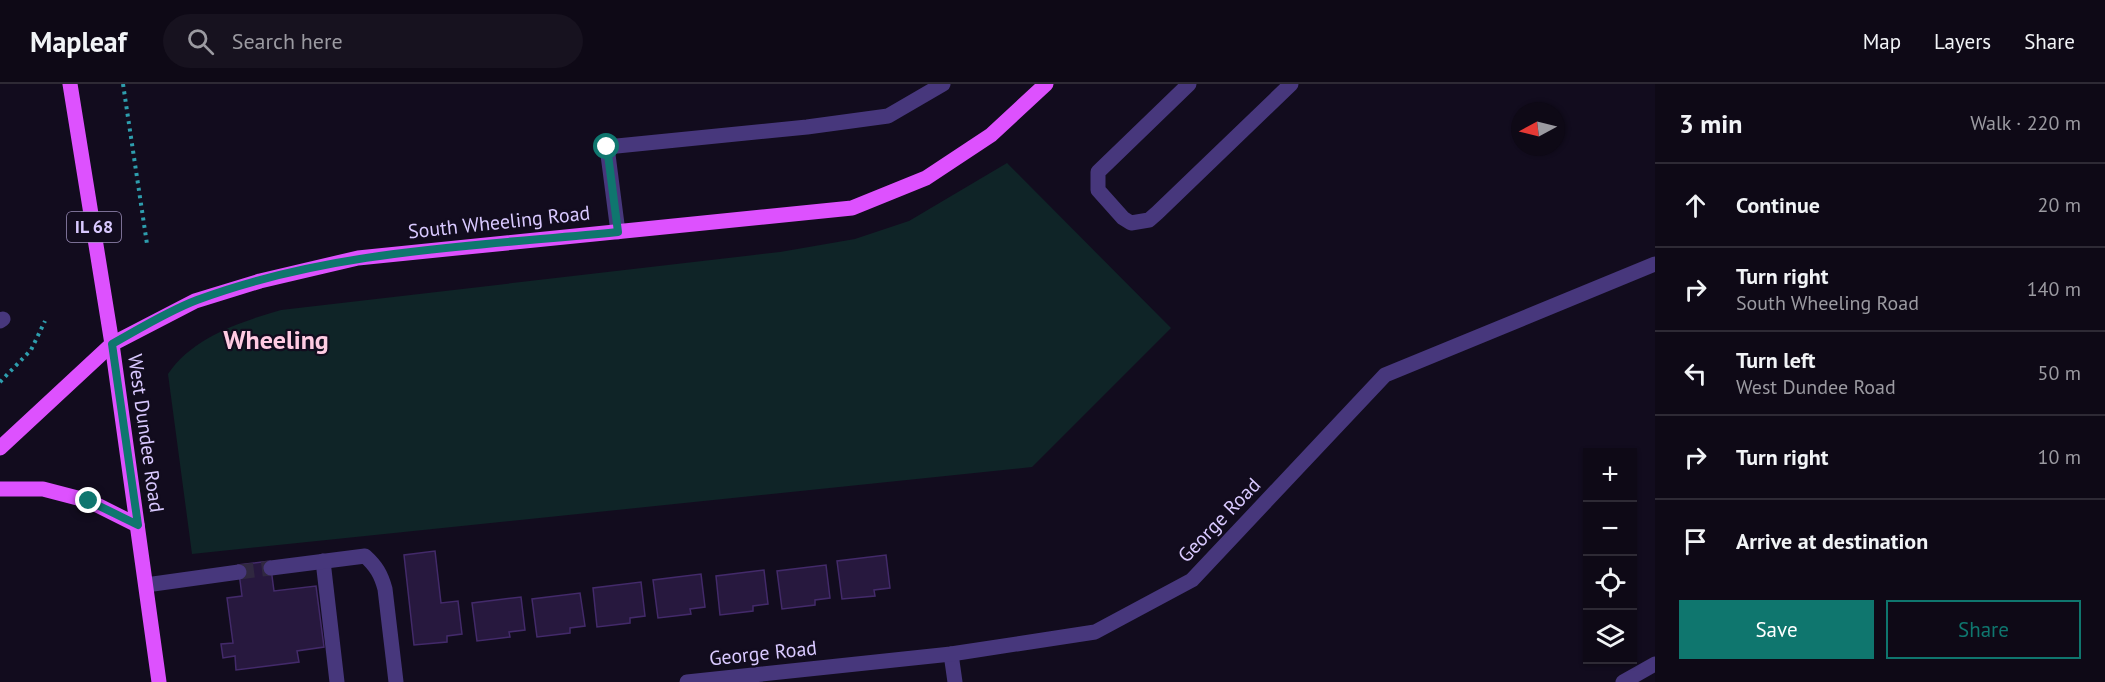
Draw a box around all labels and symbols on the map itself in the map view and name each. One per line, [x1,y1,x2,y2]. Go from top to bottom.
north arrow [1511,102,1565,156]
route start [593,133,619,159]
street label: South Wheeling Road [407,200,591,244]
road number: IL 68 [67,212,121,242]
district label: Wheeling [223,323,329,356]
street label: West Dundee Road [122,352,170,514]
street label: George Road [1172,472,1266,568]
route end [75,487,101,513]
street label: George Road [708,634,818,672]

